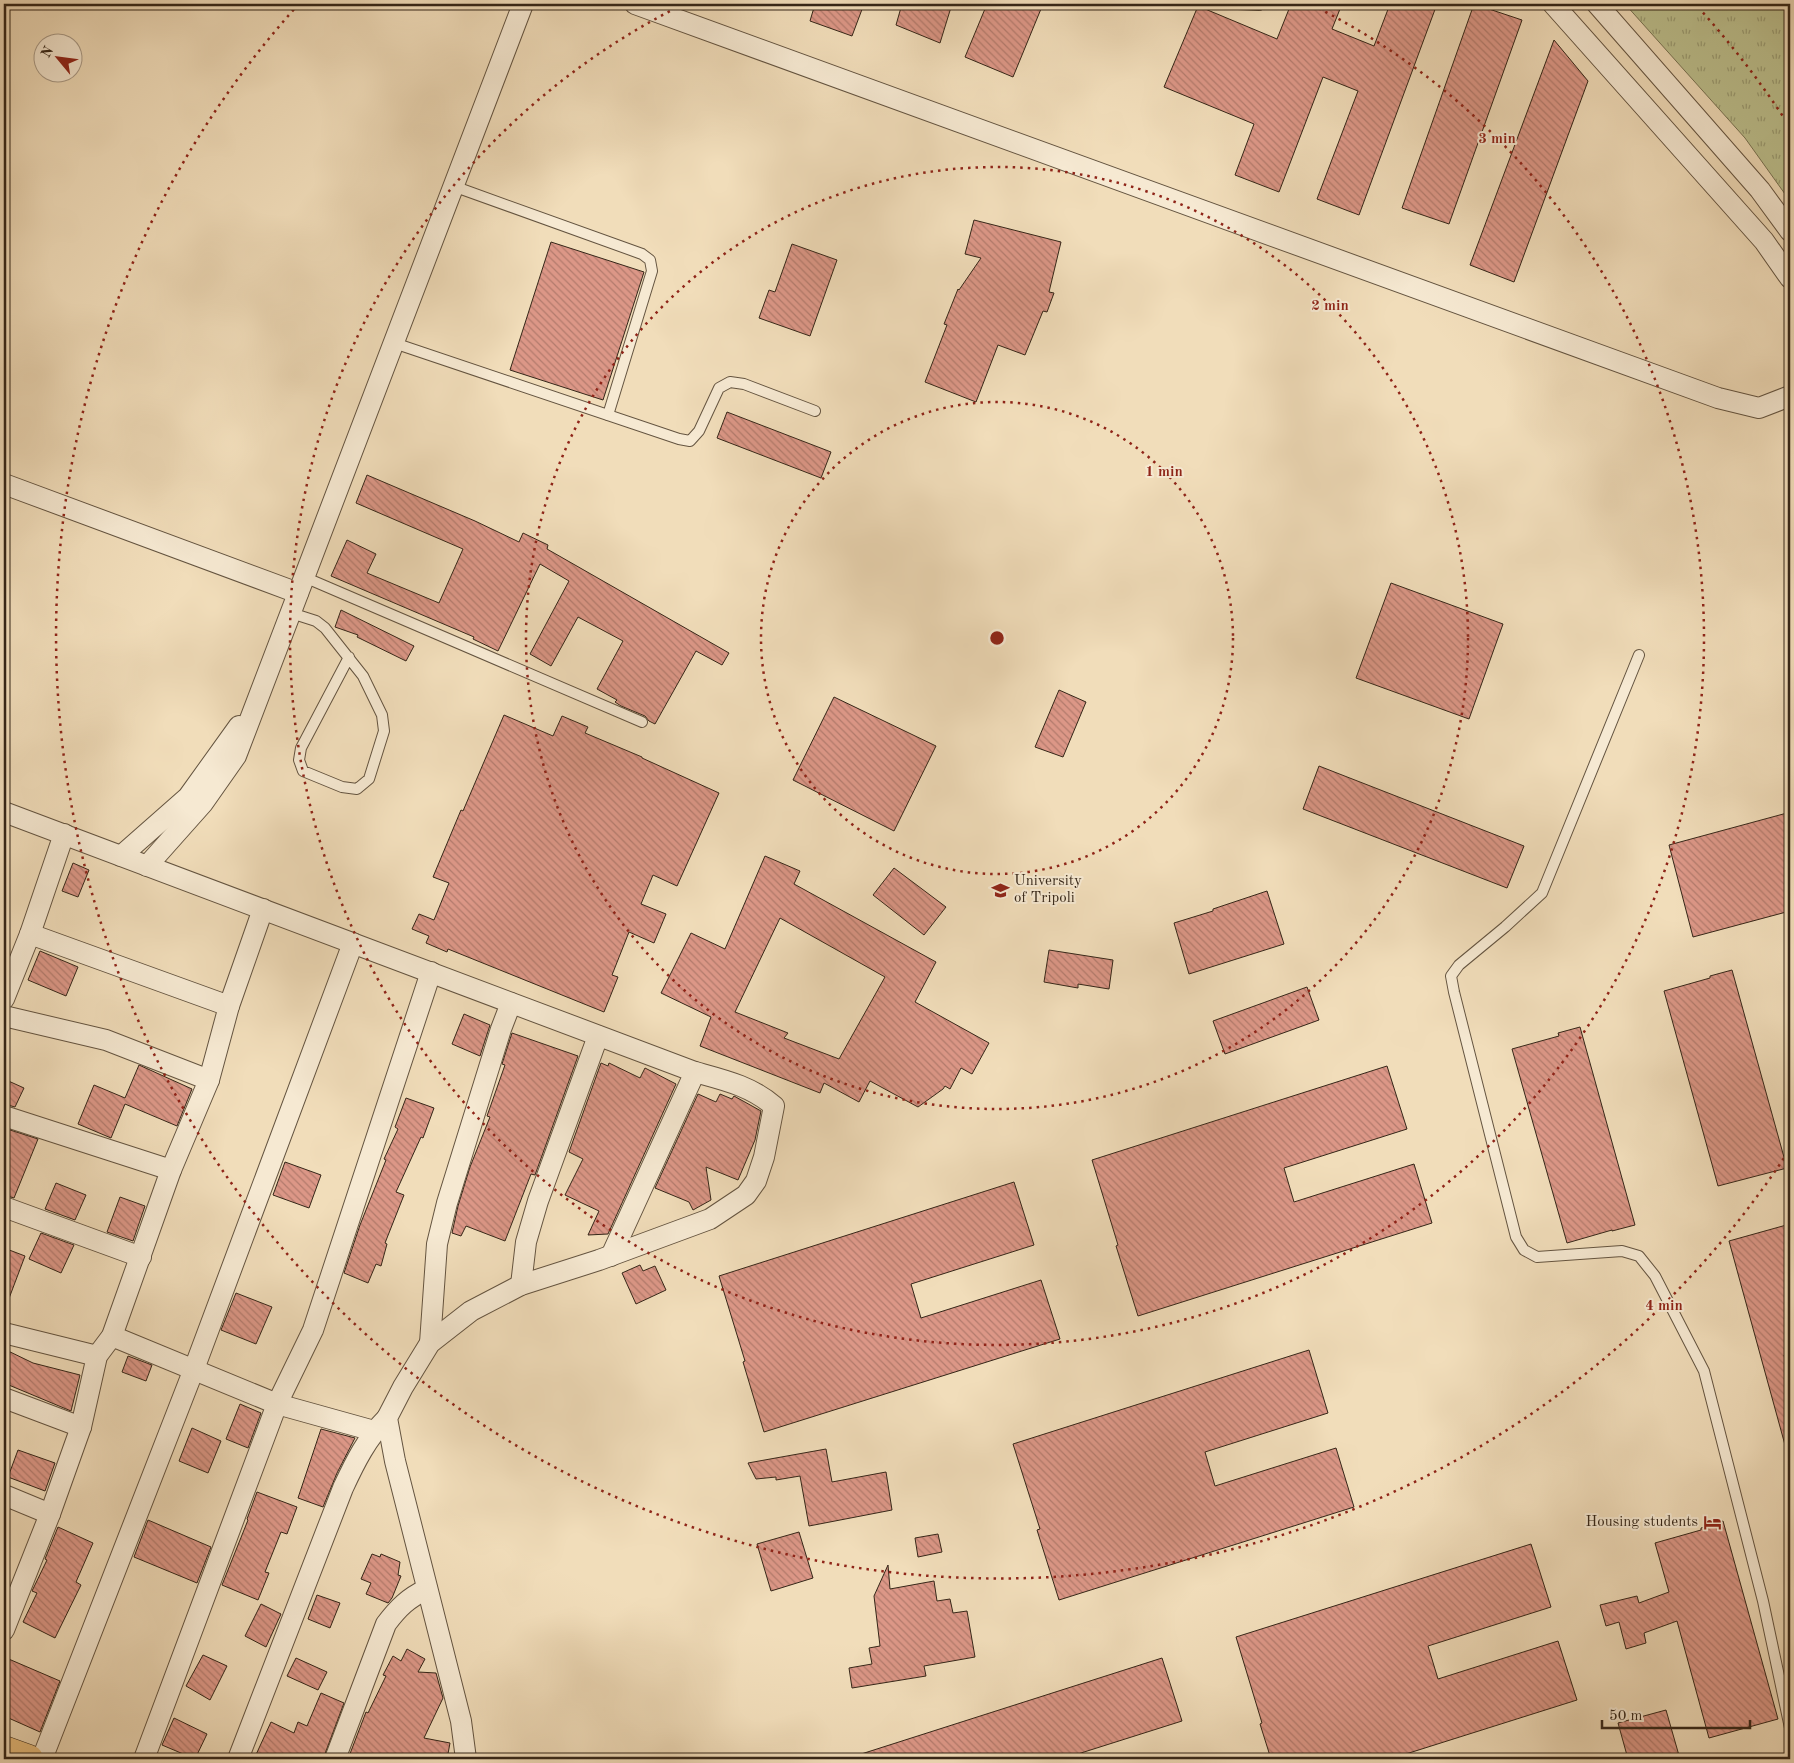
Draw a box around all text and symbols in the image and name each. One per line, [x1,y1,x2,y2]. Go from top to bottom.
north arrow [32,32,82,82]
text: N [39,44,56,60]
text: 3 min [1478,132,1516,147]
text: 2 min [1311,299,1349,314]
text: 1 min [1145,465,1183,480]
centre of rings [988,629,1006,647]
place label: University of Tripoli [1014,874,1082,906]
school or university icon: University of Tripoli [990,880,1010,900]
text: 4 min [1645,1299,1683,1314]
hotel icon: Housing students [1702,1512,1722,1532]
place label: Housing students [1585,1515,1698,1530]
scale bar [1602,1698,1749,1730]
text: 50 m [1609,1709,1643,1724]

